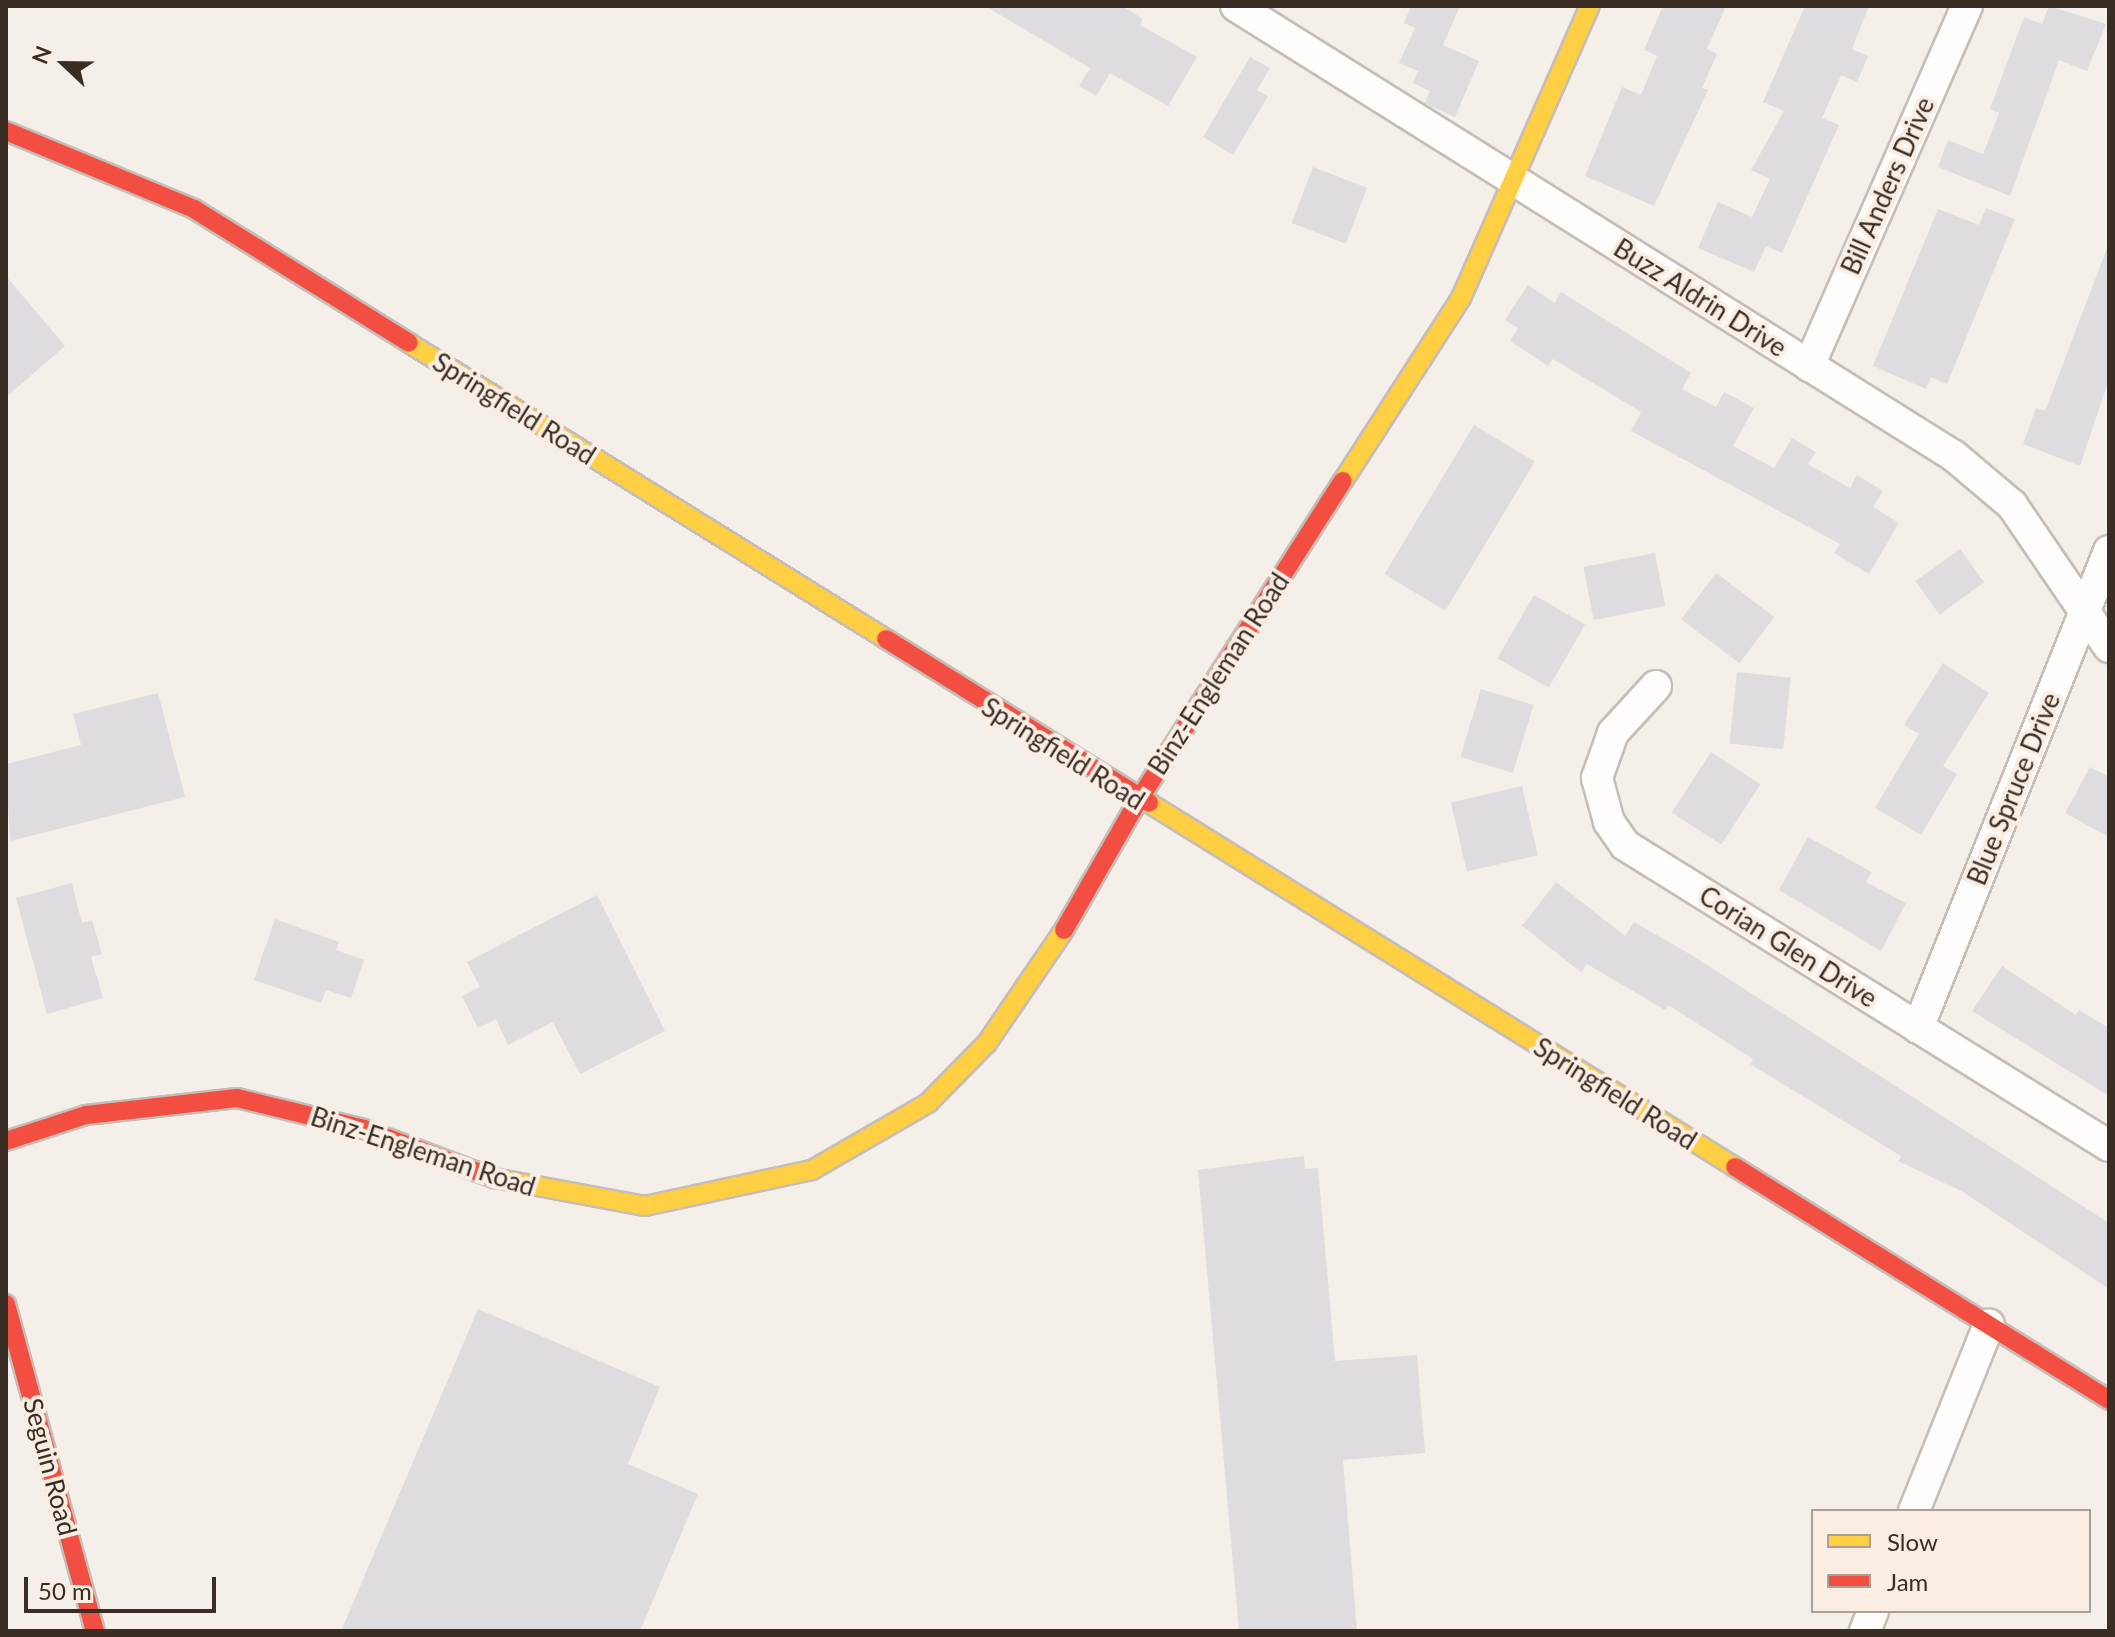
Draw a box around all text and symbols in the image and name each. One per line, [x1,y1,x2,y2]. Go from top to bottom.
north arrow [24,24,104,104]
text: N [26,42,57,68]
street label: Bill Anders Drive [1835,92,1941,280]
street label: Buzz Aldrin Drive [1608,232,1792,364]
street label: Springfield Road [427,347,601,471]
street label: Binz-Engleman Road [1142,567,1296,781]
street label: Blue Spruce Drive [1961,688,2067,890]
street label: Springfield Road [976,692,1150,816]
street label: Corian Glen Drive [1693,880,1883,1014]
street label: Springfield Road [1528,1032,1702,1156]
street label: Binz-Engleman Road [307,1101,539,1203]
street label: Seguin Road [17,1395,83,1539]
legend [1811,1509,2091,1613]
text: Slow [1887,1527,1938,1556]
scale bar [28,1561,220,1611]
text: Jam [1887,1567,1928,1596]
text: 50 m [38,1576,92,1605]

